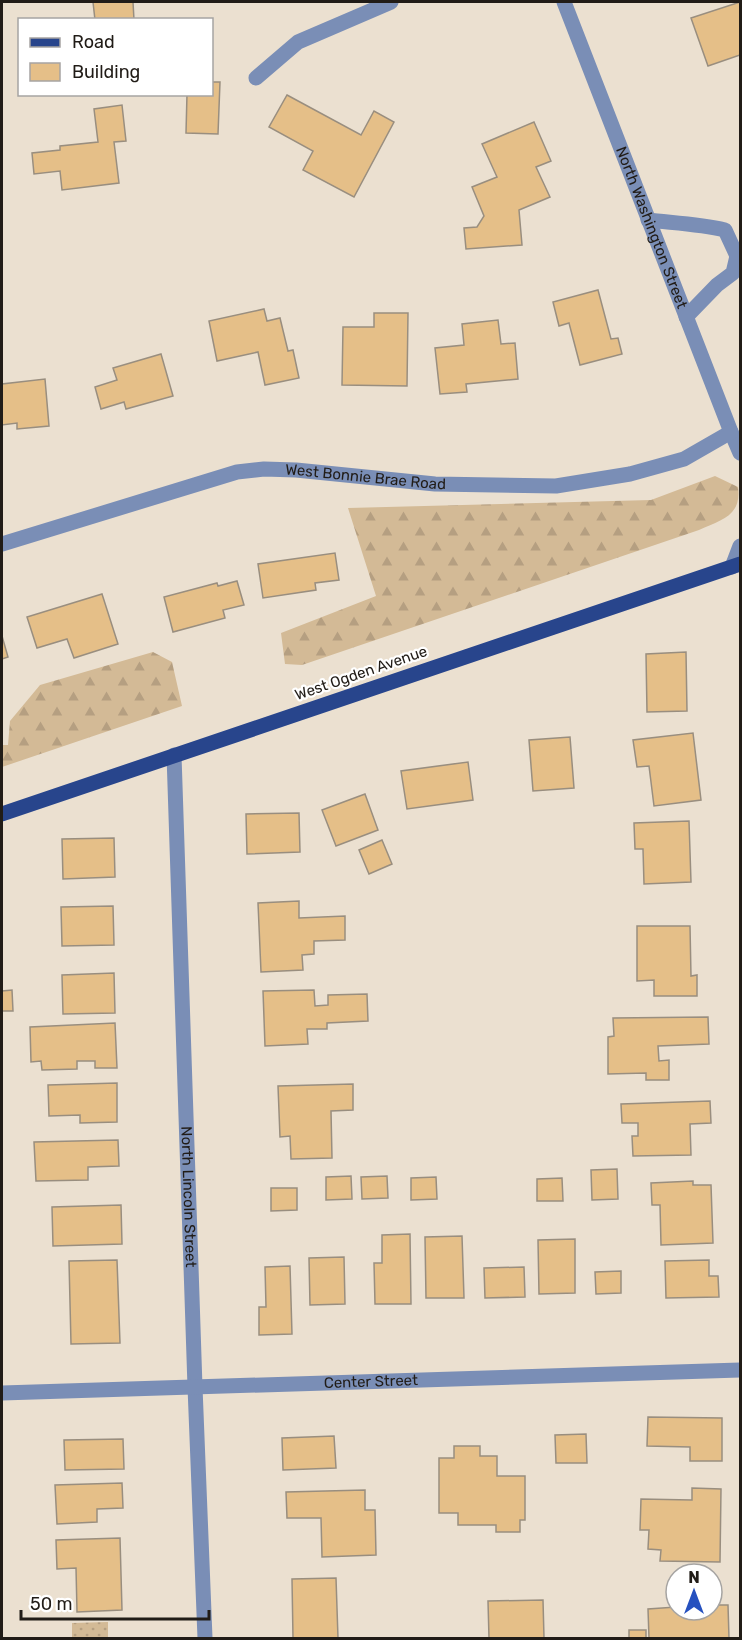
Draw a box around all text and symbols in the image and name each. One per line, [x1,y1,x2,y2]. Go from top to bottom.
legend [18,18,213,96]
text: Road [72,31,115,53]
text: Building [72,61,140,83]
street label: North Washington Street [612,144,691,311]
street label: West Bonnie Brae Road [285,461,446,493]
street label: West Ogden Avenue [293,642,429,704]
street label: North Lincoln Street [177,1126,200,1268]
street label: Center Street [323,1371,418,1392]
north arrow [664,1562,724,1622]
text: N [688,1568,700,1587]
scale bar [21,1583,208,1621]
text: 50 m [30,1593,73,1615]

